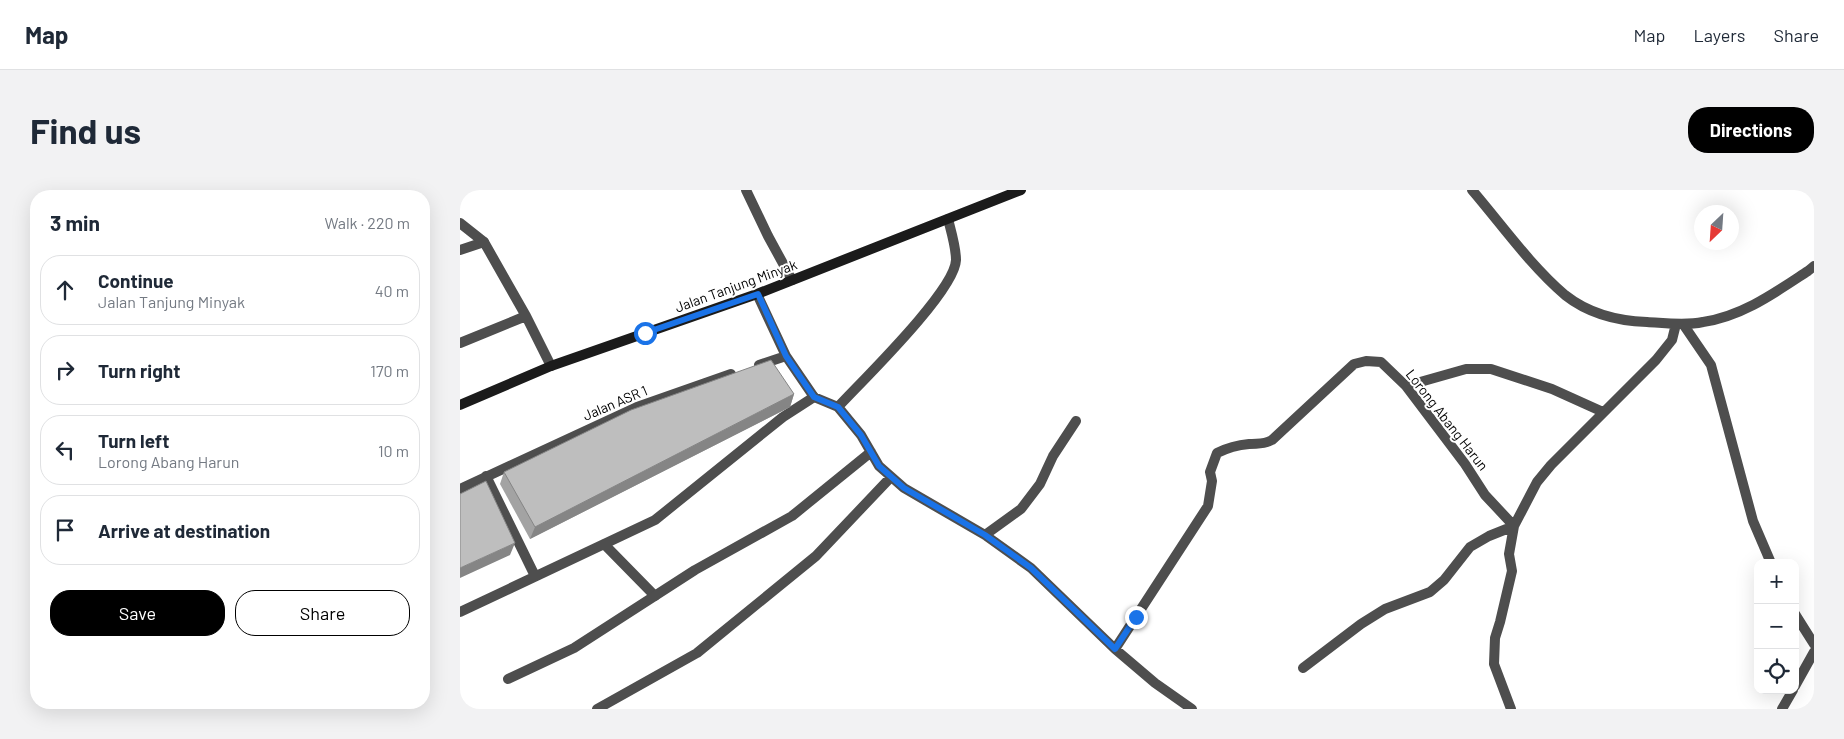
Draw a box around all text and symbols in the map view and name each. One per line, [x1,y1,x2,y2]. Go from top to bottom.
text: Map [25,20,68,49]
text: Map [1633,24,1665,46]
text: Layers [1693,24,1746,46]
text: Share [1774,24,1819,46]
button: Directions [1688,107,1814,153]
text: Find us [30,109,141,151]
north arrow [1694,205,1739,250]
text: 3 min [50,210,100,235]
text: Walk · 220 m [324,213,410,232]
street label: Jalan Tanjung Minyak [672,256,799,316]
text: Continue [98,269,174,292]
icon: ahead [51,276,79,304]
text: 40 m [375,281,409,300]
text: Jalan Tanjung Minyak [98,292,245,311]
route start [634,322,657,345]
icon: right [51,356,79,384]
text: Turn right [98,359,180,382]
text: 170 m [370,361,409,380]
street label: Lorong Abang Harun [1403,366,1492,474]
street label: Jalan ASR 1 [580,381,650,424]
text: Turn left [98,429,169,452]
icon: left [51,436,79,464]
text: 10 m [378,441,409,460]
text: Lorong Abang Harun [98,452,239,471]
icon: arrive [51,516,79,544]
text: Arrive at destination [98,519,270,542]
map controls [1754,559,1799,694]
button: + [1754,559,1799,604]
button: Save [50,590,225,636]
button: Share [235,590,410,636]
button: − [1754,604,1799,649]
route end [1125,606,1148,629]
button: locate [1754,649,1799,694]

